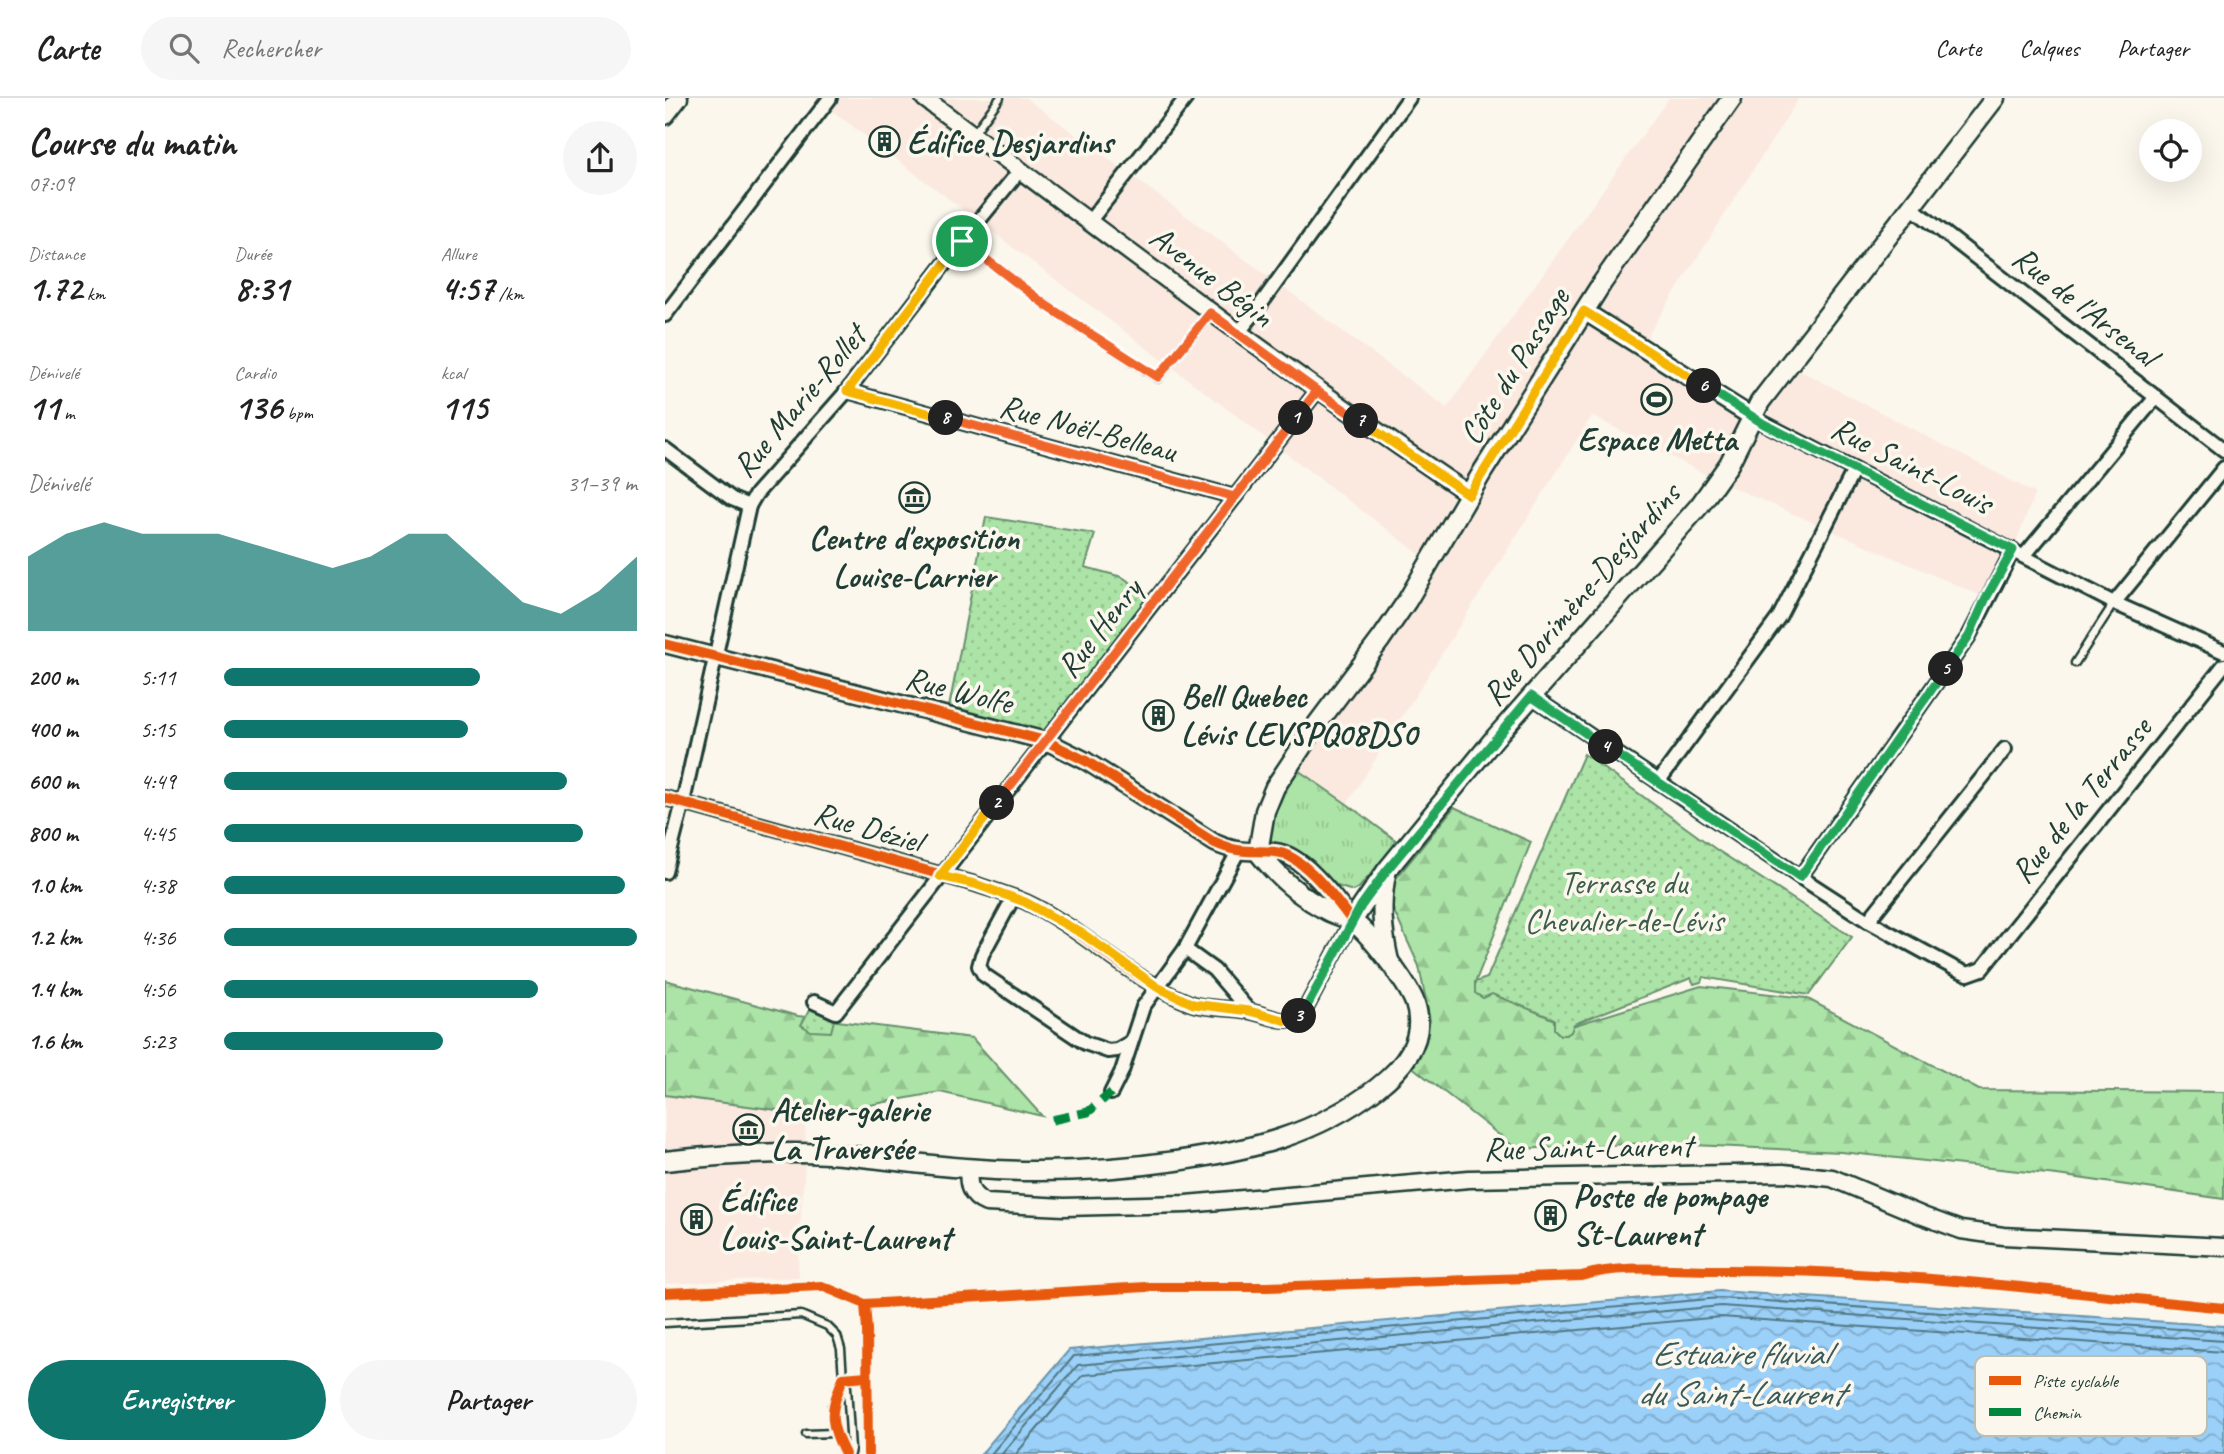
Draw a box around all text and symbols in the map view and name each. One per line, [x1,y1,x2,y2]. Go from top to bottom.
search box [141,17,631,80]
text: Carte [35,27,99,69]
icon: search [165,29,203,67]
text: Rechercher [221,32,321,65]
text: Carte [1935,33,1981,63]
text: Calques [2019,33,2079,63]
text: Partager [2117,33,2189,63]
text: Course du matin [28,119,236,166]
map controls [2139,119,2202,182]
button: locate [2139,119,2202,182]
button: share [563,121,637,195]
place label: Édifice Desjardins [907,121,1116,163]
building icon: Édifice Desjardins [867,125,901,159]
text: 07:09 [28,169,74,198]
pin [932,211,992,271]
street label: Avenue Bégin [1142,216,1283,336]
icon: arrive [943,222,981,260]
street label: Rue de l'Arsenal [2004,236,2170,379]
text: Distance [28,242,85,266]
text: Durée [234,242,272,266]
text: Allure [441,242,477,266]
text: 1.72 [28,266,82,311]
text: 8:31 [234,266,289,311]
text: 4:57 [441,266,494,311]
street label: Côte du Passage [1449,278,1580,452]
text: km [82,282,105,306]
text: /km [494,282,524,306]
street label: Rue Marie-Rollet [723,313,878,486]
text: Dénivelé [28,361,79,385]
text: Cardio [234,361,276,385]
text: kcal [441,361,466,385]
pin: 6 [1686,368,1721,404]
text: 6 [1699,373,1708,397]
sports icon: Espace Metta [1640,382,1674,416]
street label: Rue Noël-Belleau [995,384,1183,472]
text: 11 [28,385,60,430]
text: 136 [234,385,282,430]
text: 115 [441,385,487,430]
pin: 8 [929,400,963,436]
pin: 1 [1279,400,1313,436]
text: m [60,401,75,425]
text: bpm [282,401,313,425]
pin: 7 [1343,404,1379,438]
text: 8 [941,405,950,429]
text: 1 [1291,405,1300,429]
street label: Rue Saint-Louis [1824,407,2002,525]
text: 7 [1356,408,1365,432]
place label: Espace Metta [1577,418,1739,460]
text: Dénivelé [28,469,90,498]
text: 31–39 m [567,469,637,498]
street label: Rue Dorimène-Desjardins [1473,472,1691,714]
museum icon: Centre d'exposition Louise-Carrier [897,481,931,515]
place label: Centre d'exposition Louise-Carrier [809,517,1020,597]
street label: Rue Henry [1047,568,1153,686]
pin: 5 [1929,652,1963,686]
street label: Rue Wolfe [901,656,1019,724]
text: 5 [1941,656,1950,680]
text: 200 m [28,663,78,692]
text: 5:11 [140,663,176,692]
place label: Bell Quebec Lévis LEVSPQ08DS0 [1181,675,1420,755]
building icon: Bell Quebec Lévis LEVSPQ08DS0 [1141,698,1175,732]
street label: Rue de la Terrasse [2001,707,2162,892]
text: 400 m [28,715,78,744]
text: 5:15 [140,715,176,744]
pin: 4 [1588,730,1623,764]
text: 4 [1601,734,1610,758]
text: 600 m [28,767,78,796]
text: 4:49 [140,767,176,796]
pin: 2 [979,786,1015,820]
text: 2 [992,790,1001,814]
street label: Rue Déziel [809,792,932,864]
text: 800 m [28,819,78,848]
text: 4:45 [140,819,176,848]
park label: Terrasse du Chevalier-de-Lévis [1525,862,1726,942]
text: 1.0 km [28,871,82,900]
text: 4:38 [140,871,176,900]
text: 1.2 km [28,923,82,952]
text: 4:36 [140,923,176,952]
text: 1.4 km [28,975,82,1004]
text: 4:56 [140,975,176,1004]
pin: 3 [1281,998,1317,1034]
text: 3 [1294,1003,1303,1027]
text: 1.6 km [28,1027,82,1056]
text: 5:23 [140,1027,176,1056]
place label: Atelier-galerie La Traversée [771,1089,932,1169]
museum icon: Atelier-galerie La Traversée [731,1112,765,1146]
street label: Rue Saint-Laurent [1483,1124,1697,1170]
place label: Poste de pompage St-Laurent [1573,1175,1770,1255]
place label: Édifice Louis-Saint-Laurent [720,1179,956,1259]
building icon: Poste de pompage St-Laurent [1533,1198,1567,1232]
building icon: Édifice Louis-Saint-Laurent [680,1202,714,1236]
water label: Estuaire fluvial du Saint-Laurent [1637,1331,1851,1416]
legend [1975,1356,2207,1436]
button: Enregistrer [28,1360,326,1440]
button: Partager [340,1360,637,1440]
text: Piste cyclable [2033,1369,2120,1393]
text: Chemin [2033,1401,2082,1425]

